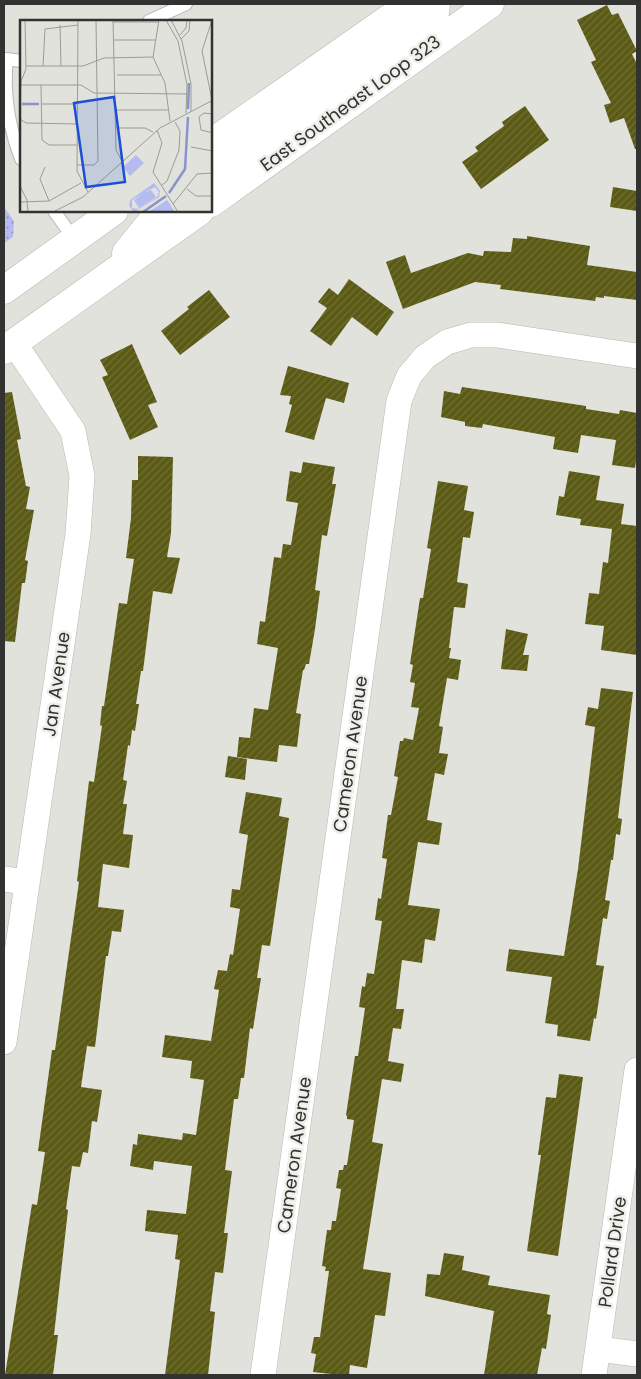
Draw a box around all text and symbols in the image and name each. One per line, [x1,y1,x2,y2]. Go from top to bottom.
inset map [20,20,212,212]
street label: East Southeast Loop 323 [255,29,445,177]
street label: Jan Avenue [36,630,76,738]
street label: Cameron Avenue [327,674,373,834]
street label: Cameron Avenue [271,1075,317,1235]
street label: Pollard Drive [592,1195,632,1309]

